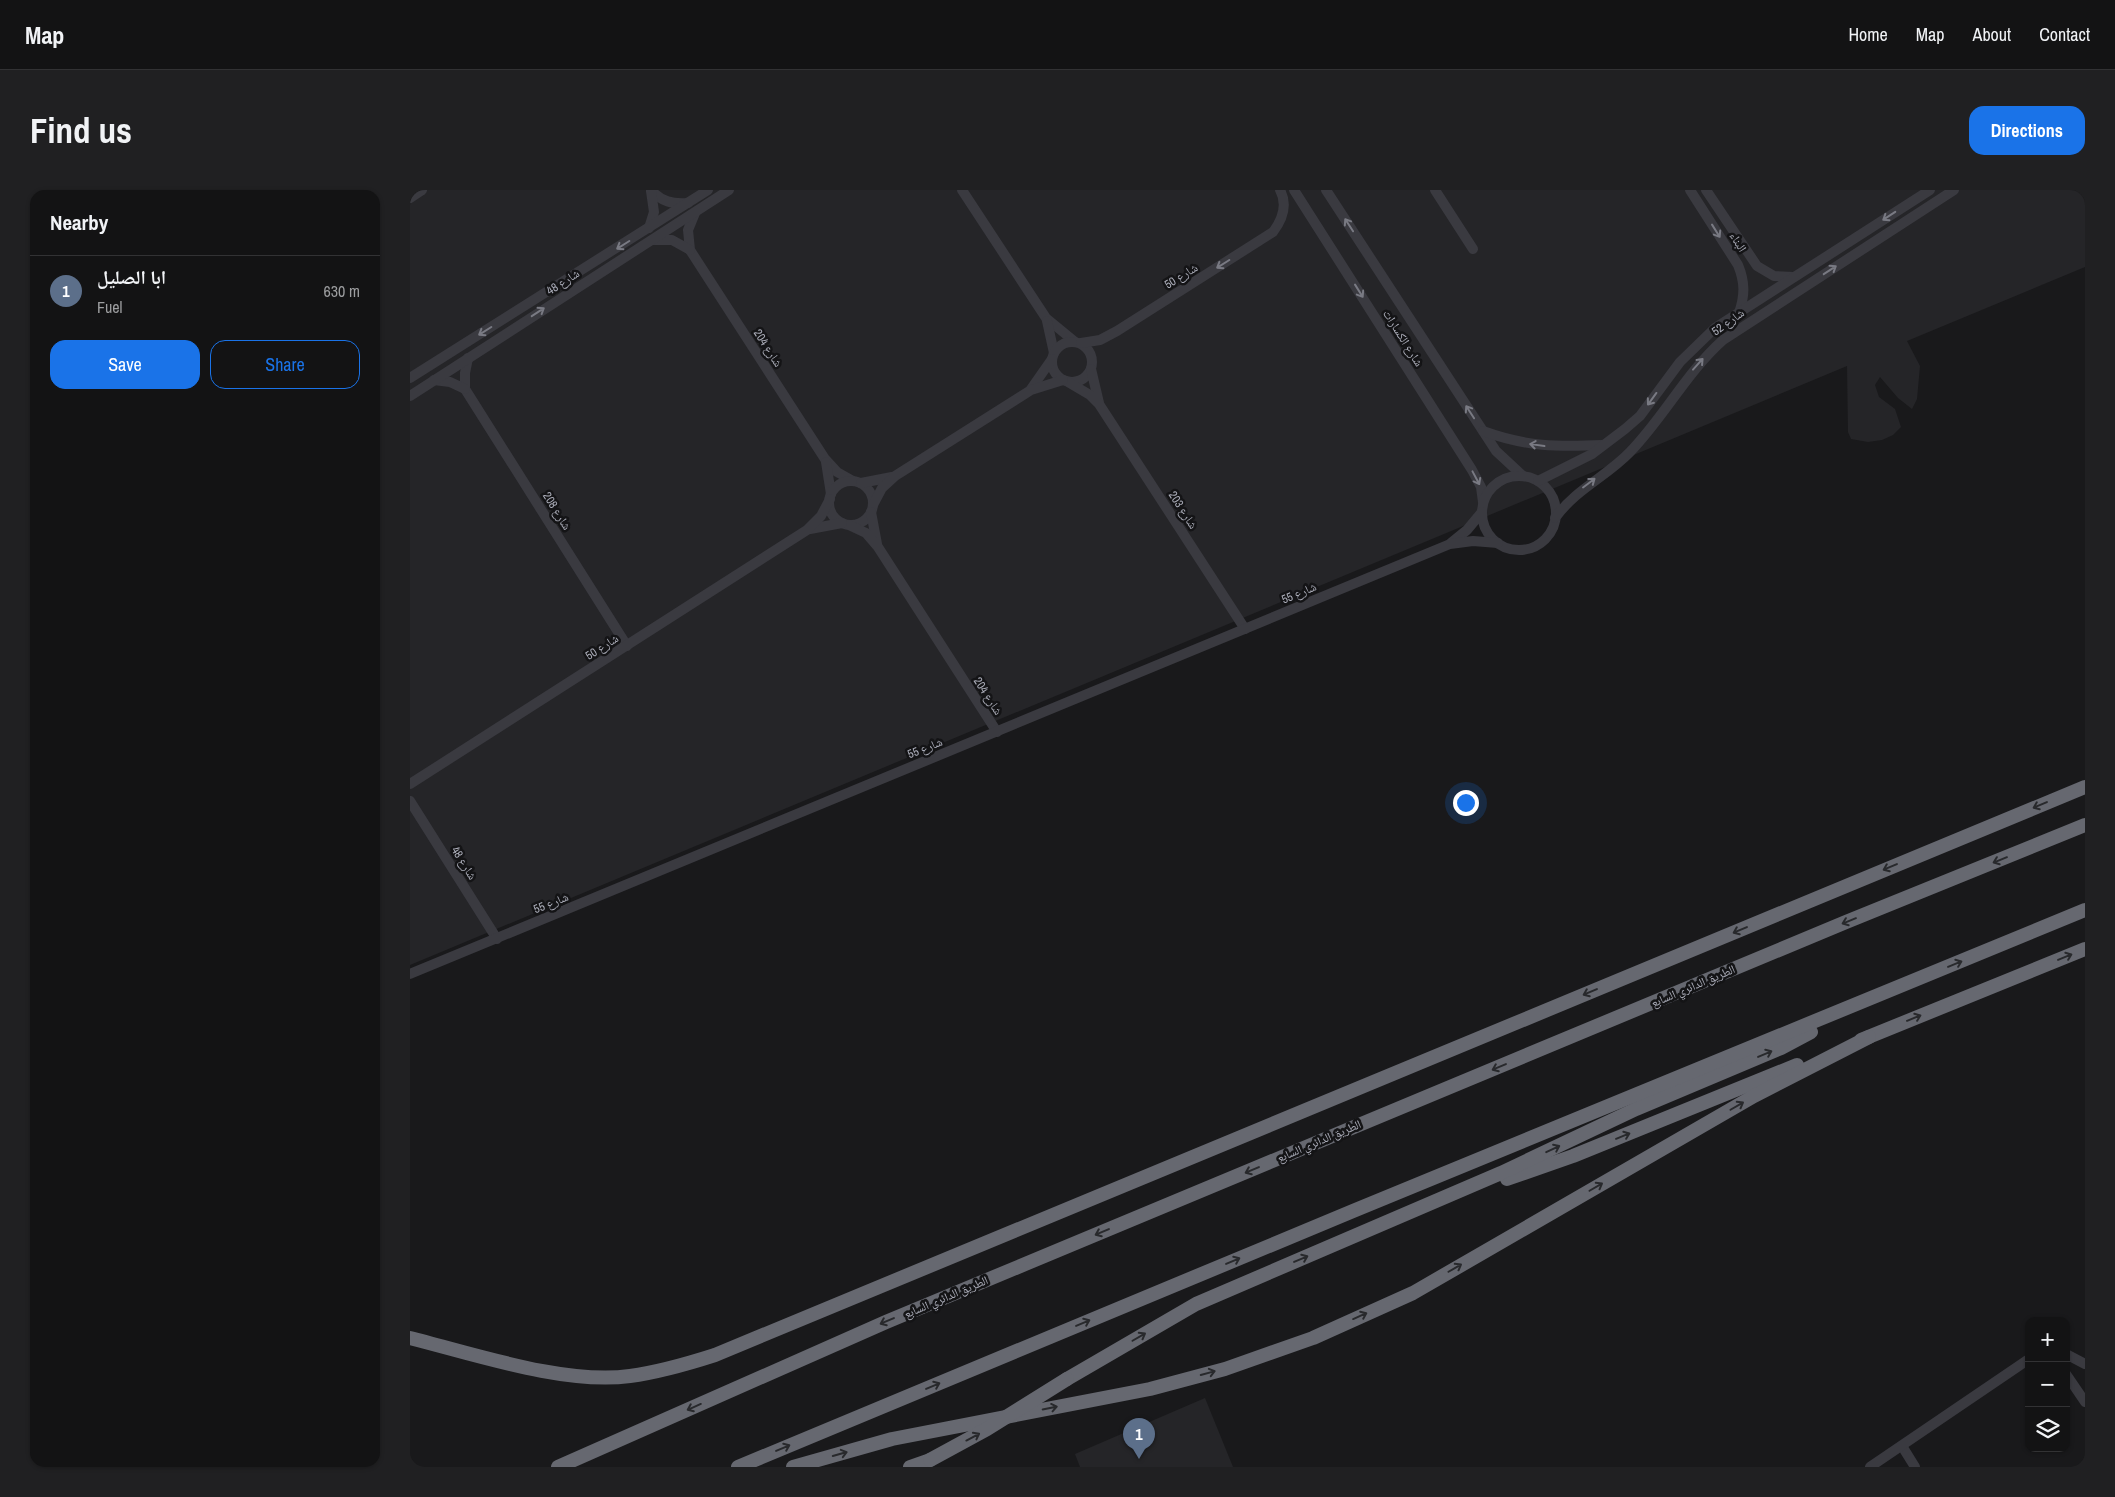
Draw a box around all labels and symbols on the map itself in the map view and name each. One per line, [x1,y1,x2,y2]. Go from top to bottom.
one-way arrow [1883,212,1897,222]
one-way arrow [1344,219,1354,233]
one-way arrow [1711,224,1721,238]
street label: البناء [1726,229,1750,255]
one-way arrow [616,240,630,250]
street label: شارع 50 [1161,259,1201,292]
one-way arrow [1217,260,1231,270]
street label: شارع 48 [543,265,583,299]
one-way arrow [1822,265,1836,275]
one-way arrow [1353,284,1364,298]
street label: شارع 52 [1709,305,1748,339]
one-way arrow [531,307,545,317]
street label: شارع الكسارات [1379,307,1427,370]
one-way arrow [479,326,493,336]
street label: شارع 204 [750,326,786,370]
one-way arrow [1692,358,1704,371]
one-way arrow [1646,392,1657,405]
one-way arrow [1465,405,1475,419]
one-way arrow [1529,440,1545,450]
one-way arrow [1472,470,1481,485]
one-way arrow [1582,478,1596,488]
street label: شارع 203 [1165,488,1201,532]
street label: شارع 208 [539,489,575,533]
street label: شارع 55 [1279,578,1319,607]
street label: شارع 50 [582,630,622,664]
street label: شارع 204 [970,674,1006,718]
street label: شارع 55 [905,734,945,762]
your location [1453,790,1479,816]
one-way arrow [2033,801,2048,811]
street label: شارع 48 [448,843,481,883]
one-way arrow [1993,855,2008,865]
one-way arrow [1883,863,1898,873]
street label: شارع 55 [531,889,571,917]
one-way arrow [1842,917,1857,926]
one-way arrow [1733,925,1748,935]
one-way arrow [2057,952,2072,962]
one-way arrow [1947,959,1962,968]
street label: الطريق الدائري السابع [1648,961,1738,1013]
one-way arrow [1583,988,1598,997]
one-way arrow [1907,1013,1922,1022]
one-way arrow [1757,1049,1772,1059]
one-way arrow [1492,1062,1507,1072]
one-way arrow [1729,1101,1744,1111]
street label: الطريق الدائري السابع [1274,1116,1364,1168]
one-way arrow [1615,1131,1630,1140]
one-way arrow [1545,1144,1560,1154]
one-way arrow [1245,1165,1260,1175]
one-way arrow [1588,1182,1603,1192]
one-way arrow [1095,1228,1110,1237]
one-way arrow [1293,1254,1308,1264]
one-way arrow [1225,1255,1240,1265]
one-way arrow [1448,1263,1462,1273]
street label: الطريق الدائري السابع [901,1272,991,1324]
one-way arrow [1352,1311,1367,1321]
one-way arrow [880,1317,895,1327]
one-way arrow [1075,1318,1090,1328]
one-way arrow [1132,1331,1146,1341]
one-way arrow [1200,1368,1216,1377]
one-way arrow [925,1380,940,1390]
one-way arrow [687,1402,702,1412]
one-way arrow [1041,1403,1057,1413]
pin: 1 [1123,1418,1155,1459]
one-way arrow [965,1432,980,1441]
one-way arrow [775,1443,790,1453]
one-way arrow [831,1448,847,1458]

